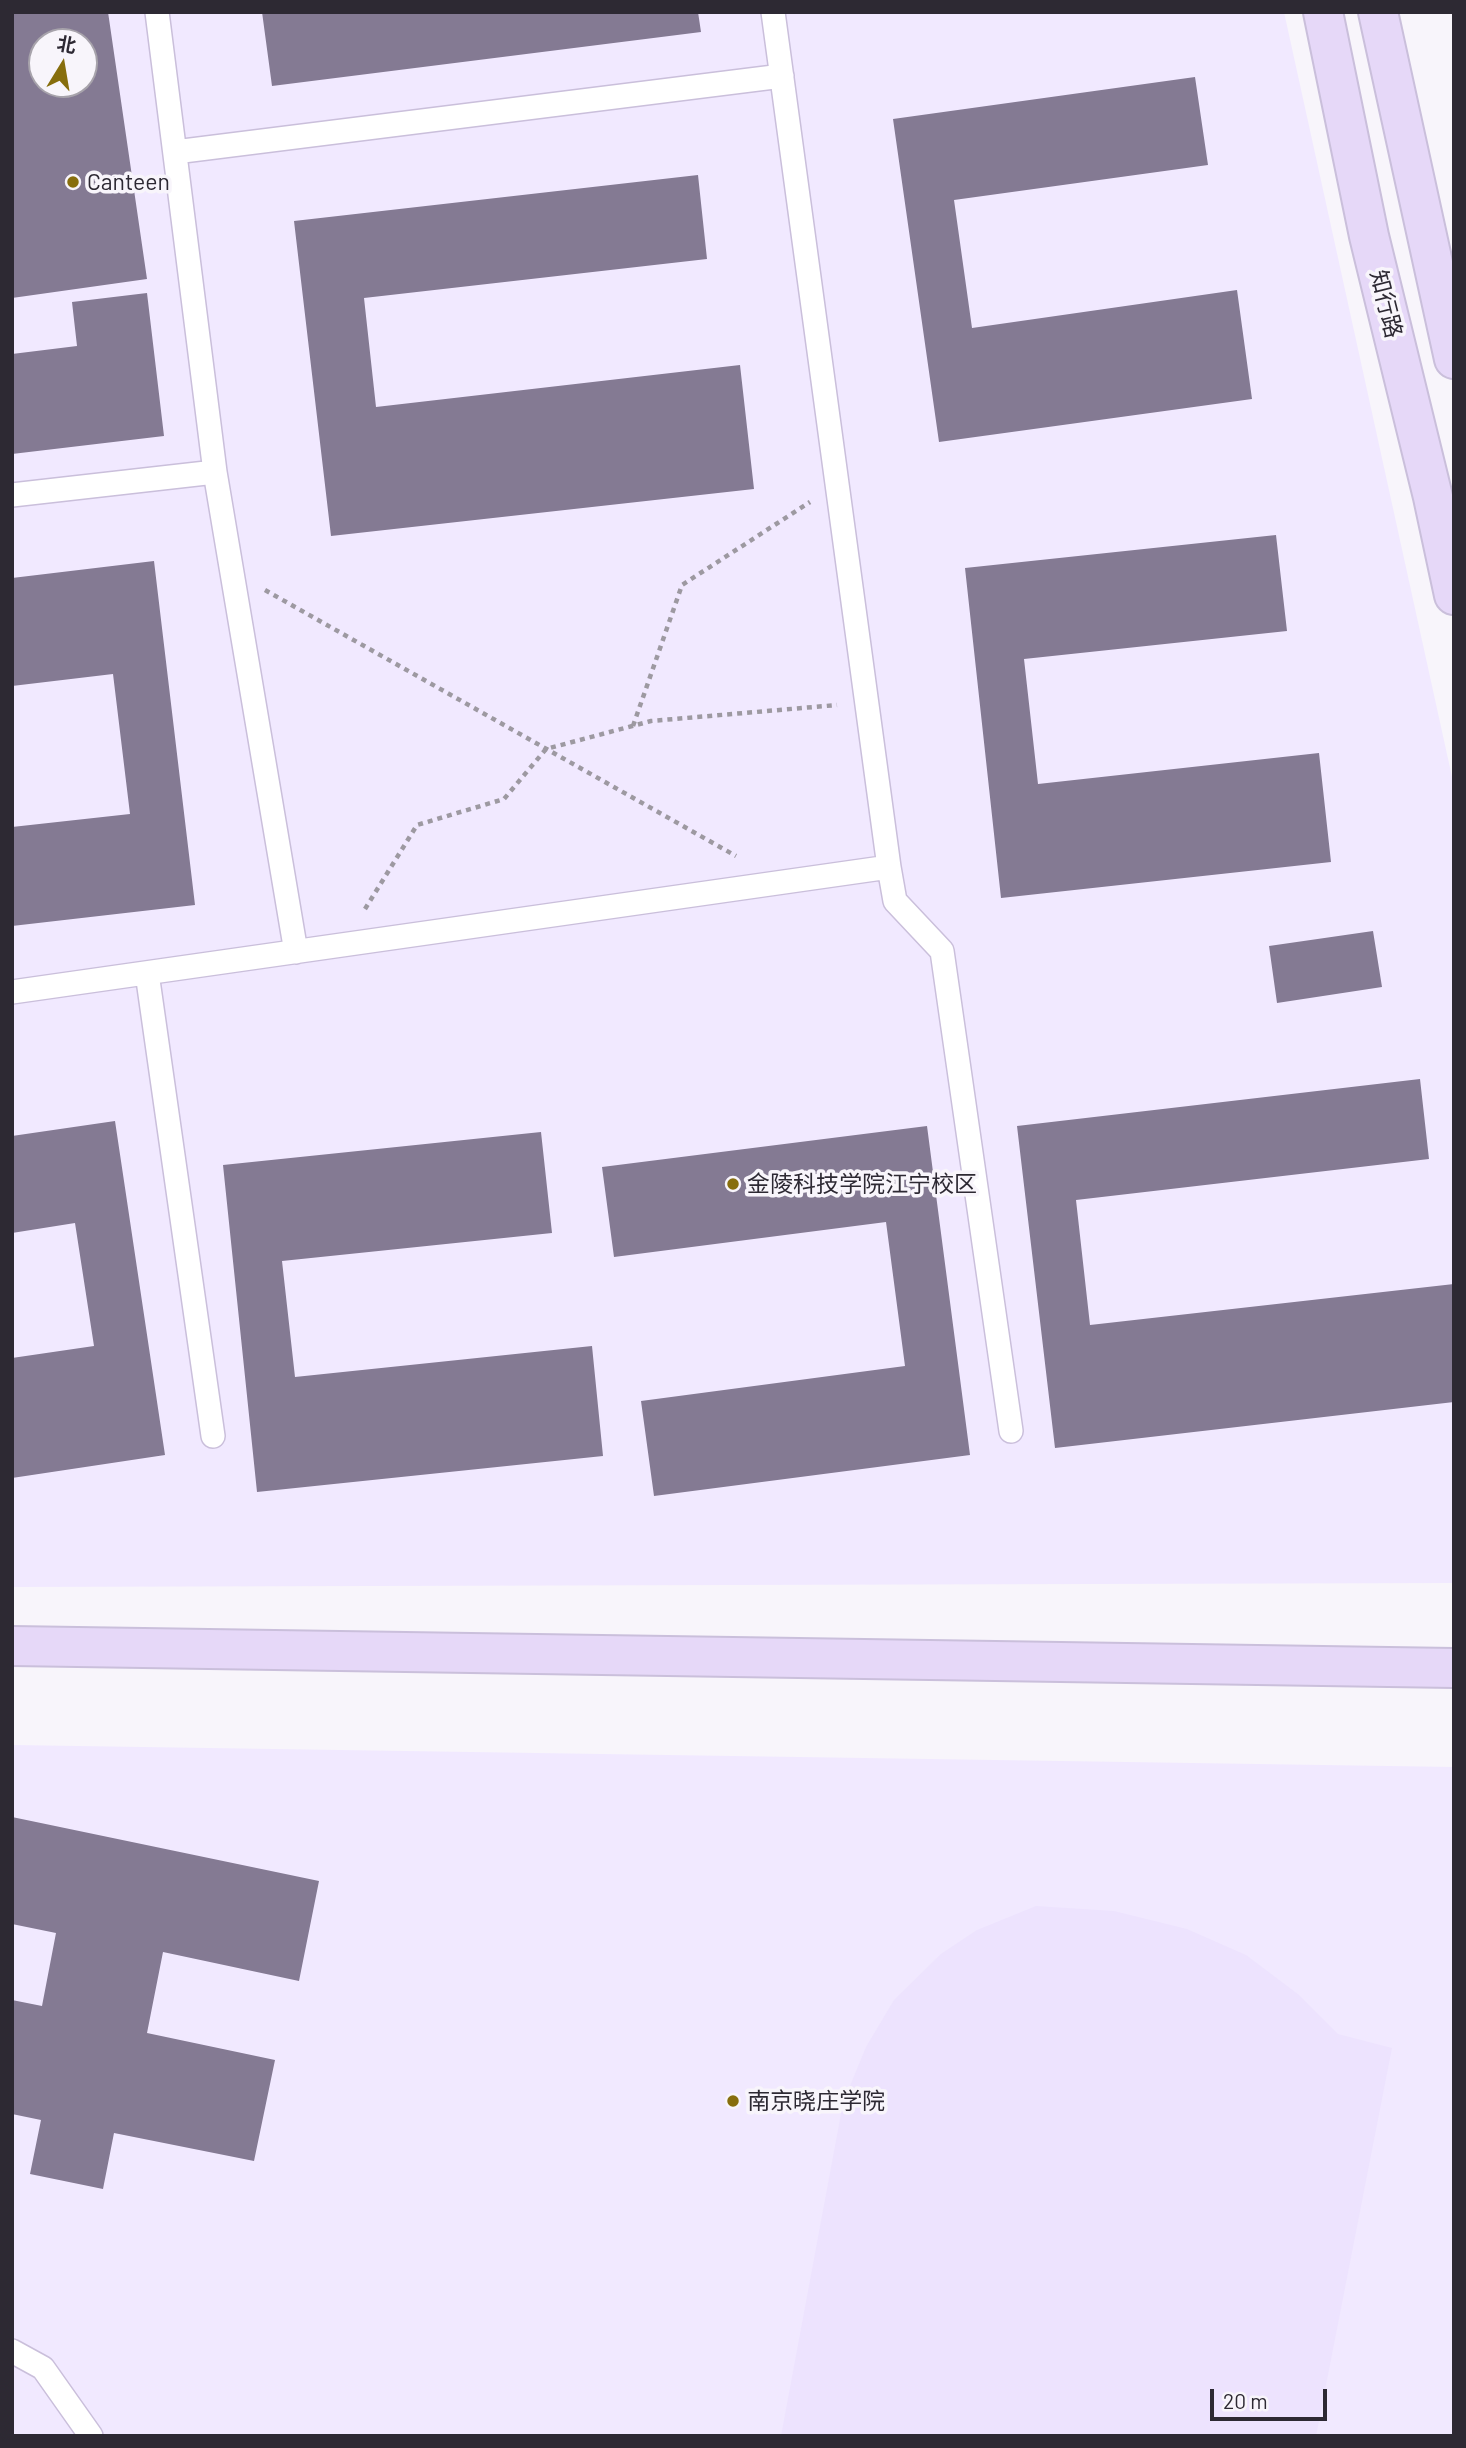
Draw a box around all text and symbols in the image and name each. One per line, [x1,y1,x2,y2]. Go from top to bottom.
north arrow [28,28,98,98]
text: 北 [55,31,78,57]
place label: Canteen [87,168,170,196]
marker: Canteen [65,174,81,190]
street label: 知行路 [1364,267,1408,341]
place label: 金陵科技学院江宁校区 [747,1170,977,1198]
marker: 金陵科技学院江宁校区 [725,1176,741,1192]
place label: 南京晓庄学院 [747,2087,885,2115]
marker: 南京晓庄学院 [725,2093,741,2109]
scale bar [1214,2374,1331,2418]
text: 20 m [1223,2388,1268,2413]

